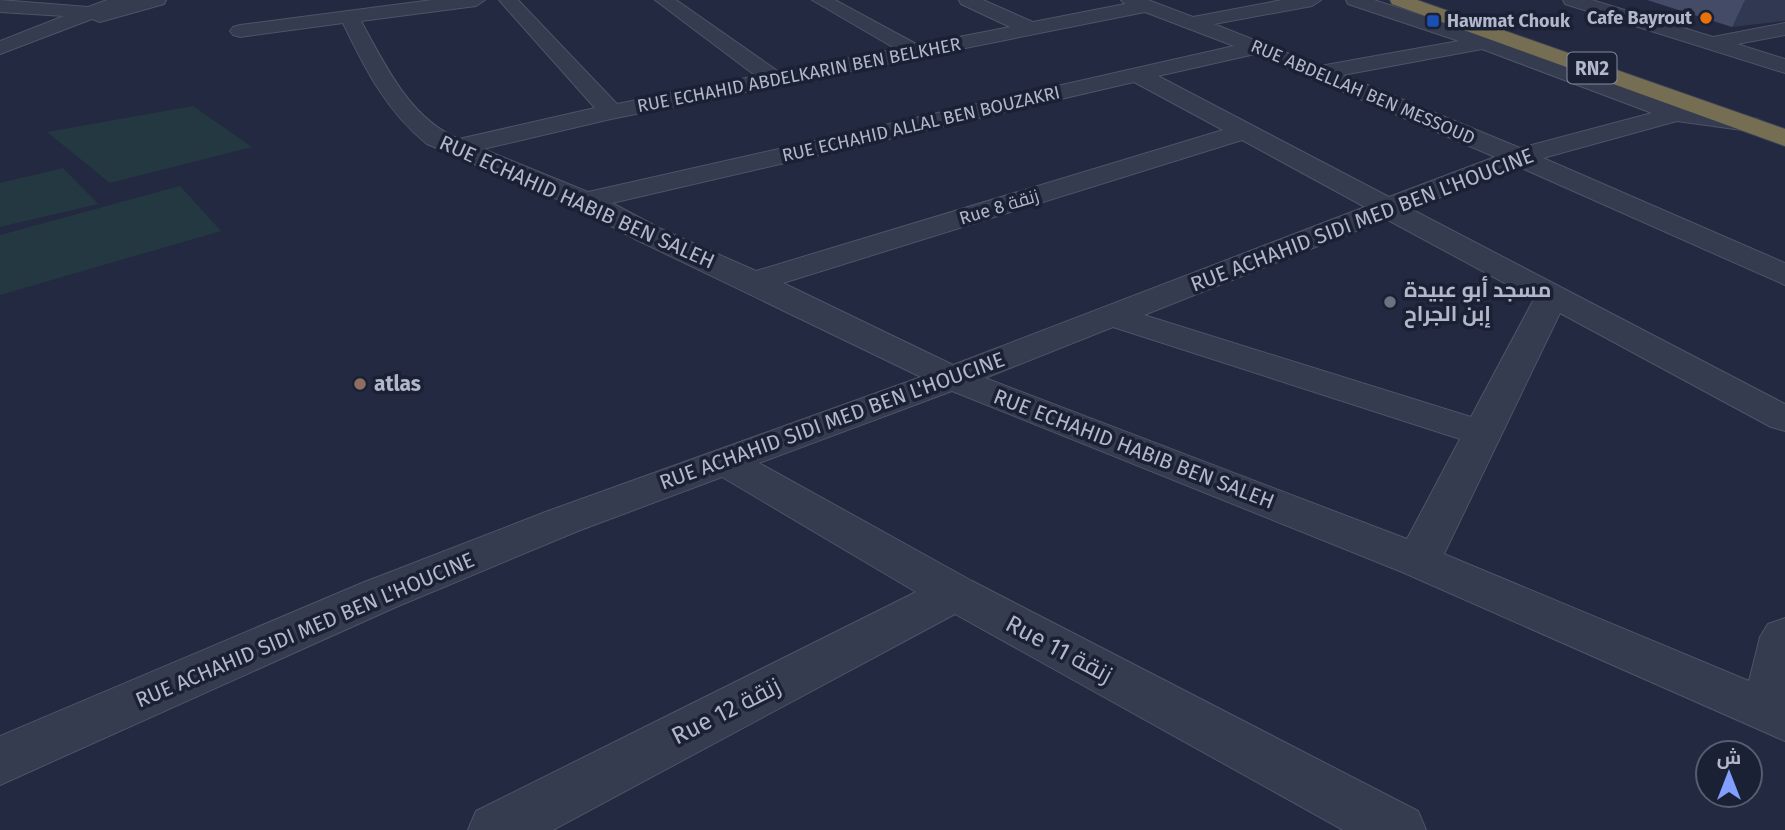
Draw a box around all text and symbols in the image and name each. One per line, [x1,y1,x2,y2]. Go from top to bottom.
place label: Cafe Bayrout [1587,7,1693,29]
place label: Hawmat Chouk [1447,10,1571,32]
marker: Cafe Bayrout [1698,10,1714,26]
marker: Hawmat Chouk [1425,13,1441,29]
street label: RUE ECHAHID ABDELKARIN BEN BELKHER [635,33,963,117]
street label: RUE ABDELLAH BEN MESSOUD [1248,35,1478,149]
road number: RN2 [1568,52,1616,83]
street label: RUE ECHAHID ALLAL BEN BOUZAKRI [780,81,1062,167]
street label: RUE ECHAHID HABIB BEN SALEH [435,129,719,275]
street label: RUE ACHAHID SIDI MED BEN L'HOUCINE [1187,142,1537,298]
street label: Rue 8 زنقة [957,184,1041,230]
place label: مسجد أبو عبيدة إبن الجراح [1404,276,1551,328]
marker: مسجد أبو عبيدة إبن الجراح [1382,294,1398,310]
street label: RUE ACHAHID SIDI MED BEN L'HOUCINE [656,346,1008,496]
place label: atlas [374,371,421,397]
marker: atlas [352,376,368,392]
street label: RUE ECHAHID HABIB BEN SALEH [990,383,1278,515]
street label: RUE ACHAHID SIDI MED BEN L'HOUCINE [132,547,478,713]
street label: Rue 11 زنقة [1001,609,1117,689]
street label: Rue 12 زنقة [667,672,785,750]
north arrow [1694,739,1764,809]
text: ش [1717,746,1741,769]

